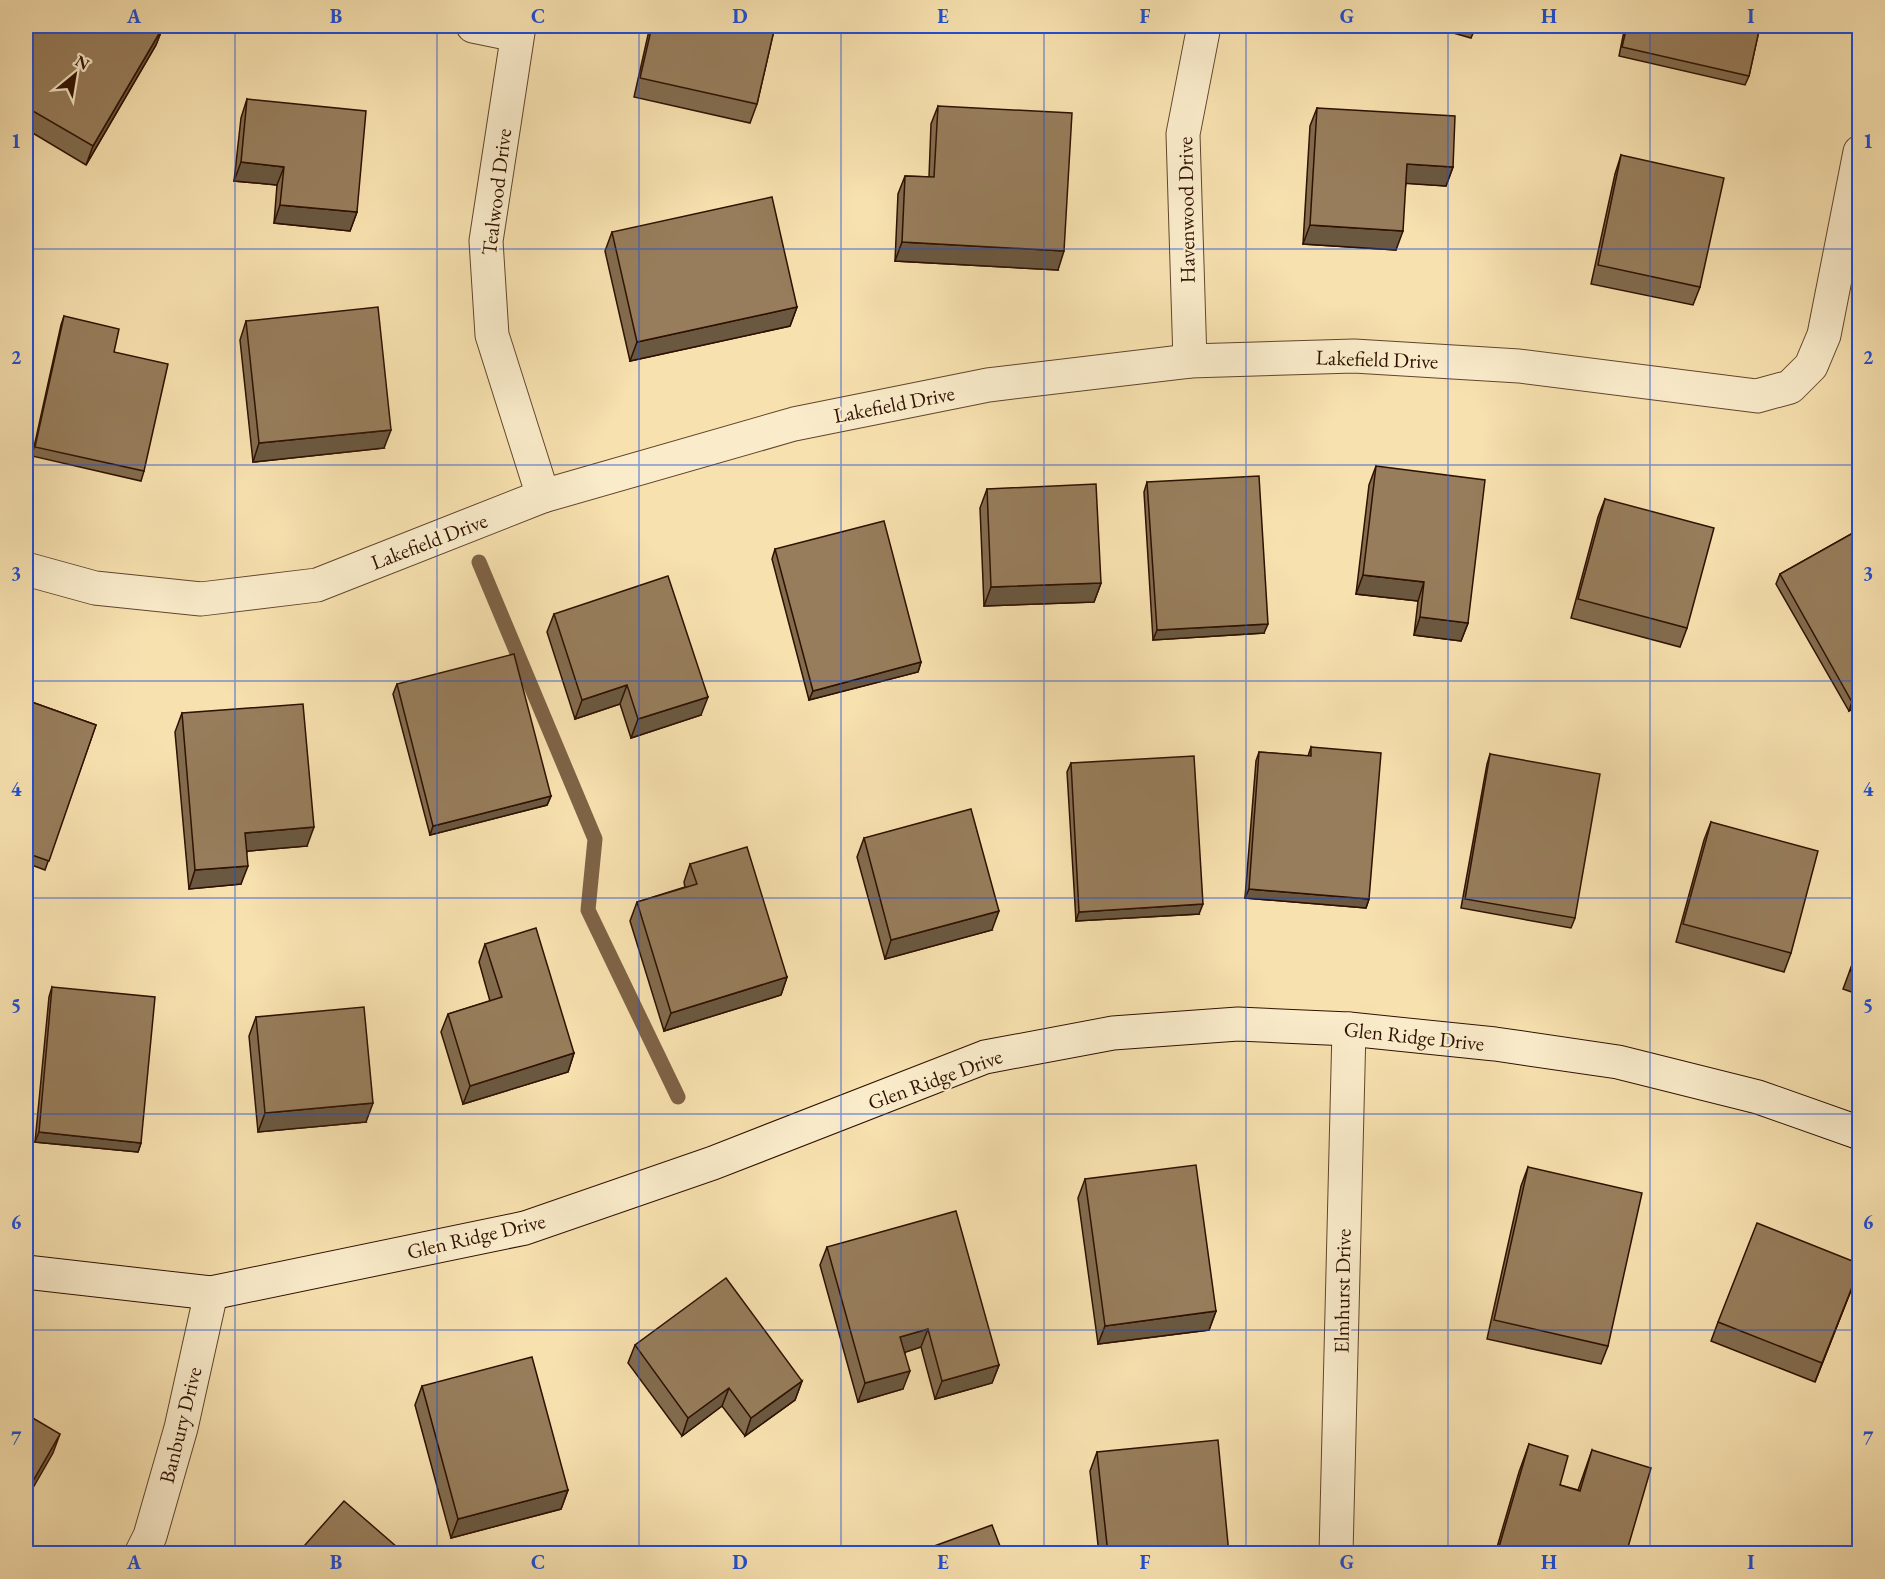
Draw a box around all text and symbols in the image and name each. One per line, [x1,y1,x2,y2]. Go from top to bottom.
text: A [126,3,142,29]
text: B [330,3,342,29]
text: C [531,3,545,29]
text: D [732,3,748,29]
text: E [937,3,949,29]
text: F [1140,3,1151,29]
text: G [1340,3,1354,29]
text: H [1541,3,1557,29]
text: I [1747,3,1755,29]
north arrow [45,45,105,105]
text: N [71,50,93,75]
street label: Tealwood Drive [475,127,517,257]
text: 1 [11,128,21,154]
text: 1 [1863,128,1873,154]
street label: Havenwood Drive [1171,136,1201,284]
street label: Lakefield Drive [1315,343,1439,375]
text: 2 [11,344,22,370]
text: 2 [1863,344,1874,370]
street label: Lakefield Drive [831,379,957,429]
street label: Lakefield Drive [367,506,491,576]
text: 3 [11,560,21,586]
text: 3 [1863,560,1873,586]
text: 4 [11,776,22,802]
text: 4 [1863,776,1874,802]
text: 5 [11,992,21,1018]
text: 5 [1863,992,1873,1018]
street label: Glen Ridge Drive [1342,1015,1486,1057]
street label: Glen Ridge Drive [864,1042,1006,1116]
street label: Glen Ridge Drive [404,1207,548,1265]
text: 6 [11,1209,22,1235]
text: 6 [1863,1209,1874,1235]
street label: Elmhurst Drive [1327,1228,1357,1354]
street label: Banbury Drive [153,1364,207,1486]
text: 7 [11,1425,22,1451]
text: 7 [1863,1425,1874,1451]
text: A [126,1549,142,1575]
text: B [330,1549,342,1575]
text: C [531,1549,545,1575]
text: D [732,1549,748,1575]
text: E [937,1549,949,1575]
text: F [1140,1549,1151,1575]
text: G [1340,1549,1354,1575]
text: H [1541,1549,1557,1575]
text: I [1747,1549,1755,1575]

